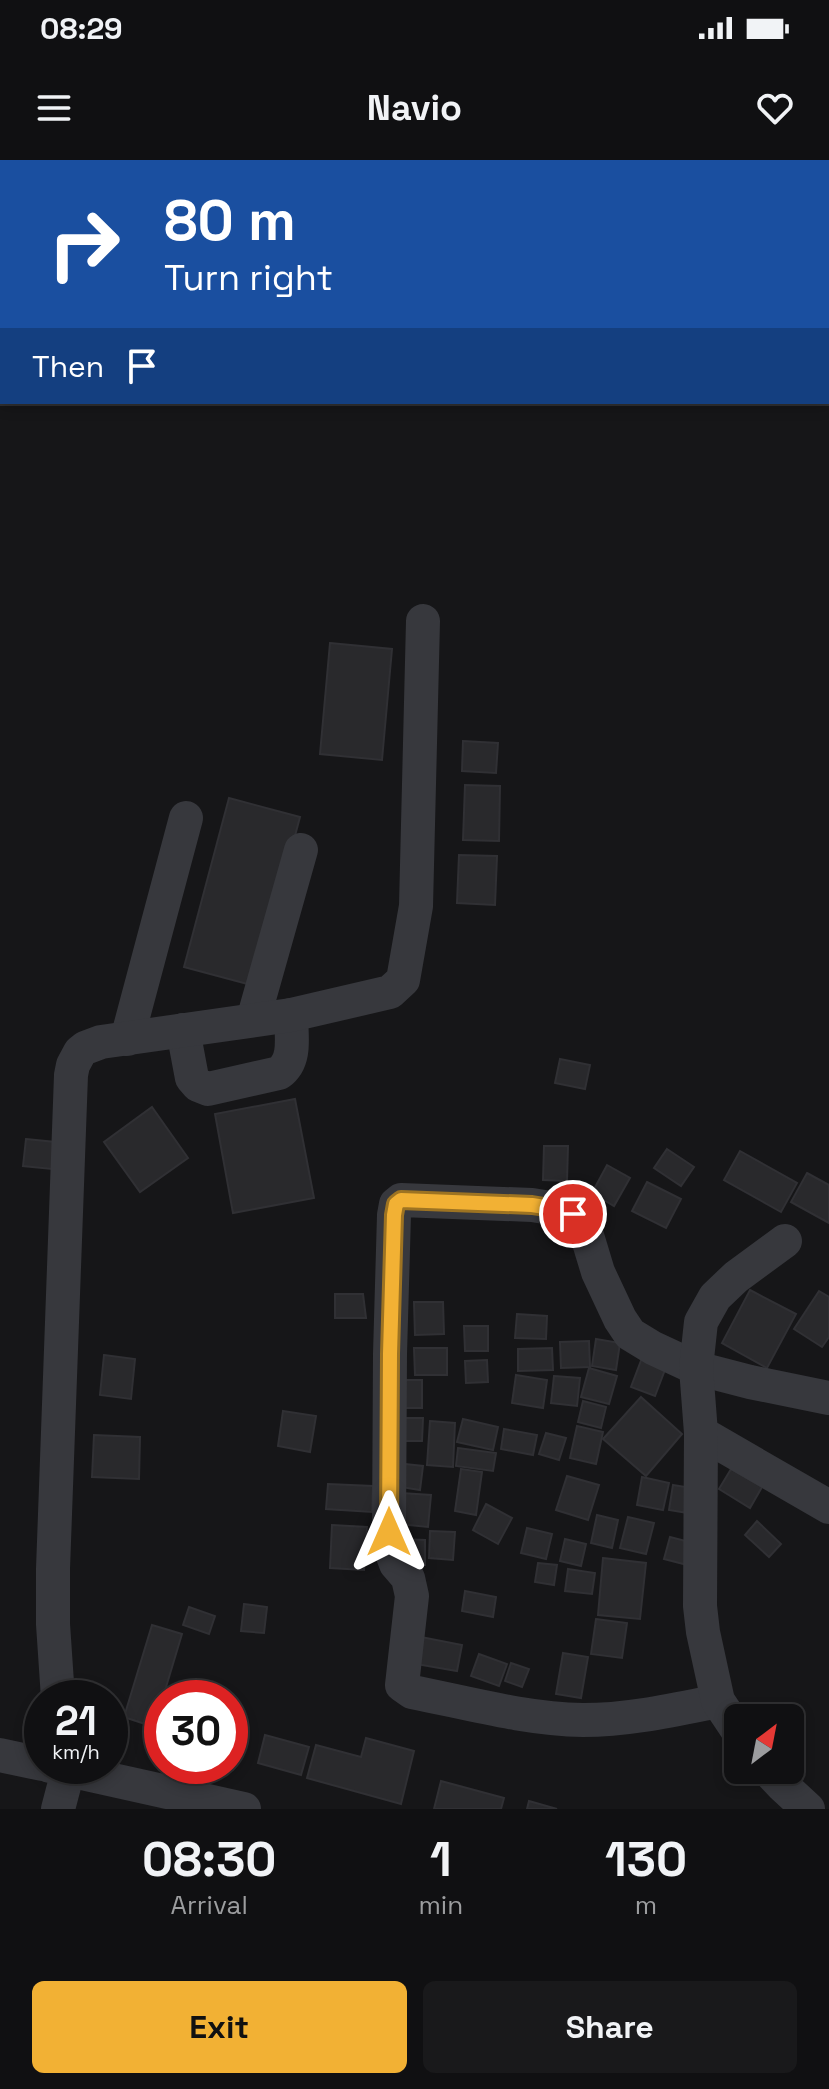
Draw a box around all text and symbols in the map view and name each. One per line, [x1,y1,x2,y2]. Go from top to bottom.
text: 08:29 [40,9,123,48]
text: Navio [367,85,462,131]
icon: menu [32,86,76,130]
icon: heart [753,86,797,130]
text: 80 m [164,185,296,256]
icon: right [32,192,136,296]
text: Turn right [164,255,333,301]
icon: arrive [120,344,164,388]
text: Then [32,347,104,386]
pin [539,1180,607,1248]
icon: arrive [551,1192,595,1236]
position arrow [347,1490,431,1574]
speed limit sign: 30 [144,1680,248,1784]
text: 21 [55,1696,97,1747]
north arrow [724,1704,804,1784]
map controls [724,1704,804,1784]
text: km/h [52,1739,100,1765]
text: 08:30 [142,1829,276,1890]
text: 1 [430,1829,452,1890]
text: 130 [605,1829,687,1890]
text: Arrival [171,1888,248,1922]
text: min [418,1888,463,1922]
text: m [635,1888,657,1922]
button: Exit [32,1981,407,2073]
button: Share [423,1981,797,2073]

